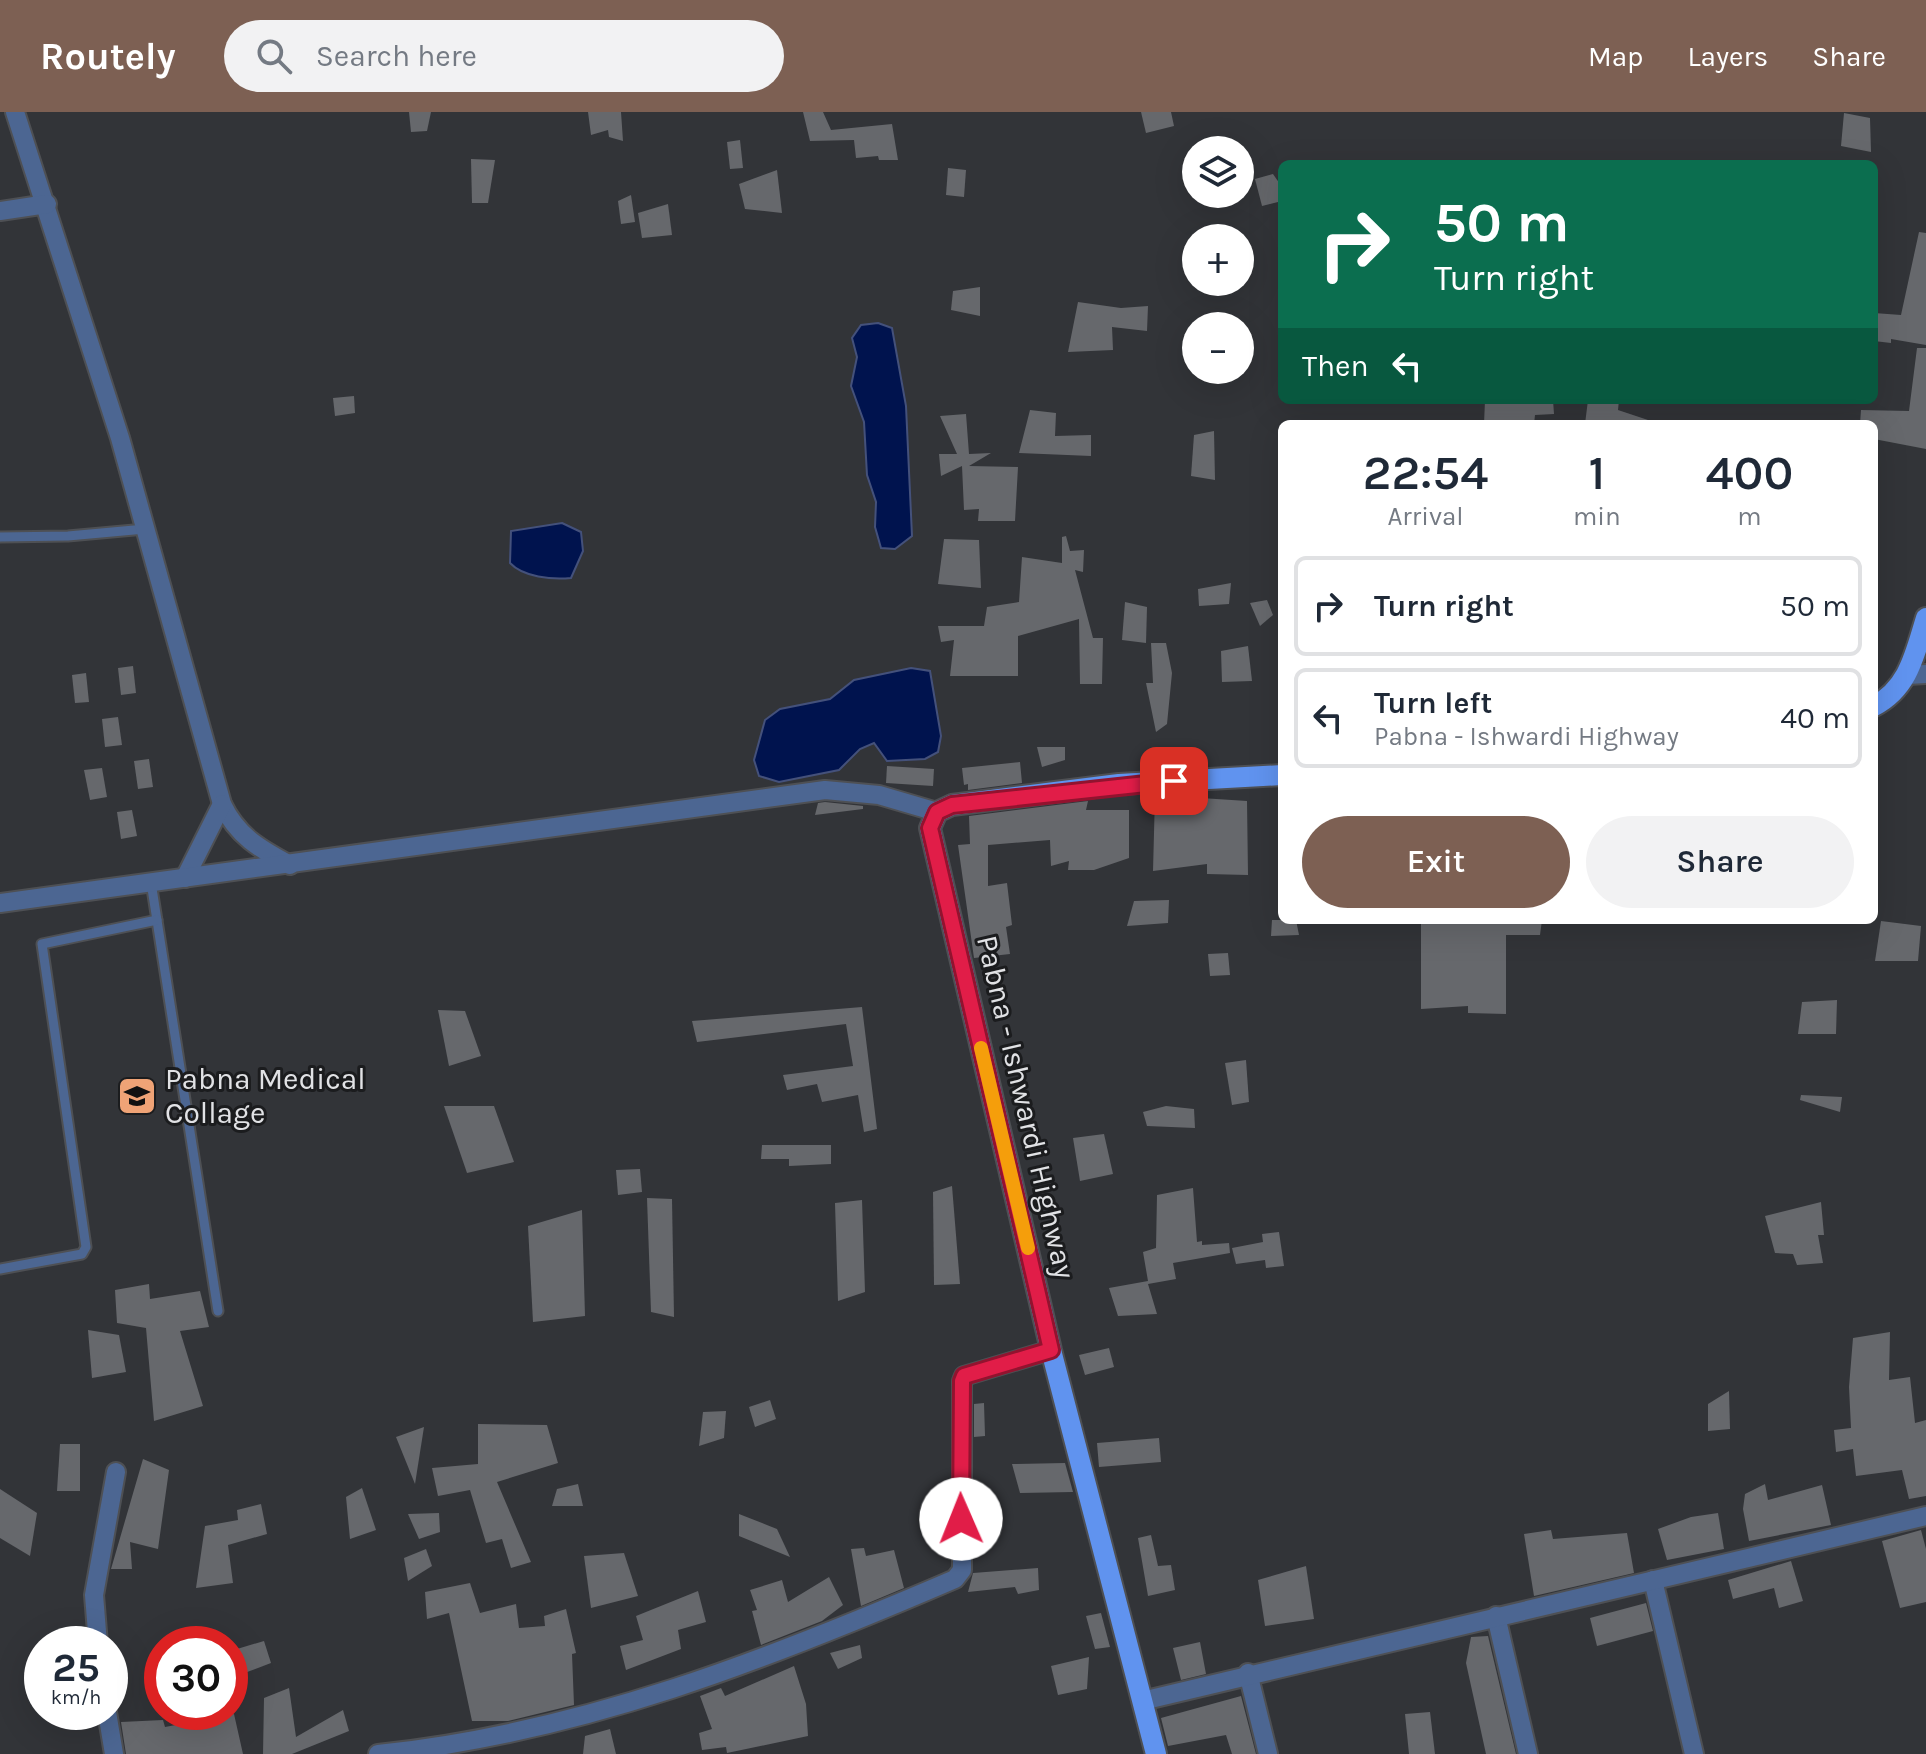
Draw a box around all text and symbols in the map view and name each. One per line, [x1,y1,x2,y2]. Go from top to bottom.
search box [224,20,784,92]
text: Routely [40,34,176,79]
icon: search [252,34,296,78]
text: Search here [316,38,477,74]
text: Map [1588,40,1643,73]
text: Layers [1687,40,1768,73]
text: Share [1812,40,1886,73]
map controls [1182,136,1254,384]
button: layers [1182,136,1254,208]
text: 50 m [1434,190,1569,255]
icon: right [1302,192,1406,296]
button: + [1182,224,1254,296]
text: Turn right [1434,257,1594,299]
button: − [1182,312,1254,384]
icon: left [1385,344,1429,388]
text: Then [1302,348,1369,384]
text: 22:54 [1363,445,1488,501]
text: 1 [1589,445,1605,501]
text: 400 [1706,445,1793,501]
text: Arrival [1387,501,1464,532]
text: min [1573,501,1621,532]
text: m [1737,501,1762,532]
icon: right [1306,584,1350,628]
text: Turn right [1374,588,1514,624]
text: 50 m [1780,588,1850,624]
text: Turn left [1374,685,1492,721]
icon: left [1306,696,1350,740]
text: 40 m [1780,700,1850,736]
text: Pabna - Ishwardi Highway [1374,721,1679,752]
pin [1140,747,1208,815]
icon: arrive [1152,759,1196,803]
button: Exit [1302,816,1570,908]
button: Share [1586,816,1854,908]
street label: Pabna - Ishwardi Highway [969,932,1083,1282]
place label: Pabna Medical Collage [165,1061,366,1131]
school or university icon: Pabna Medical Collage [116,1075,158,1117]
position arrow [919,1477,1003,1561]
speed limit sign: 30 [144,1626,248,1730]
text: 25 [52,1644,100,1691]
text: km/h [51,1686,101,1709]

